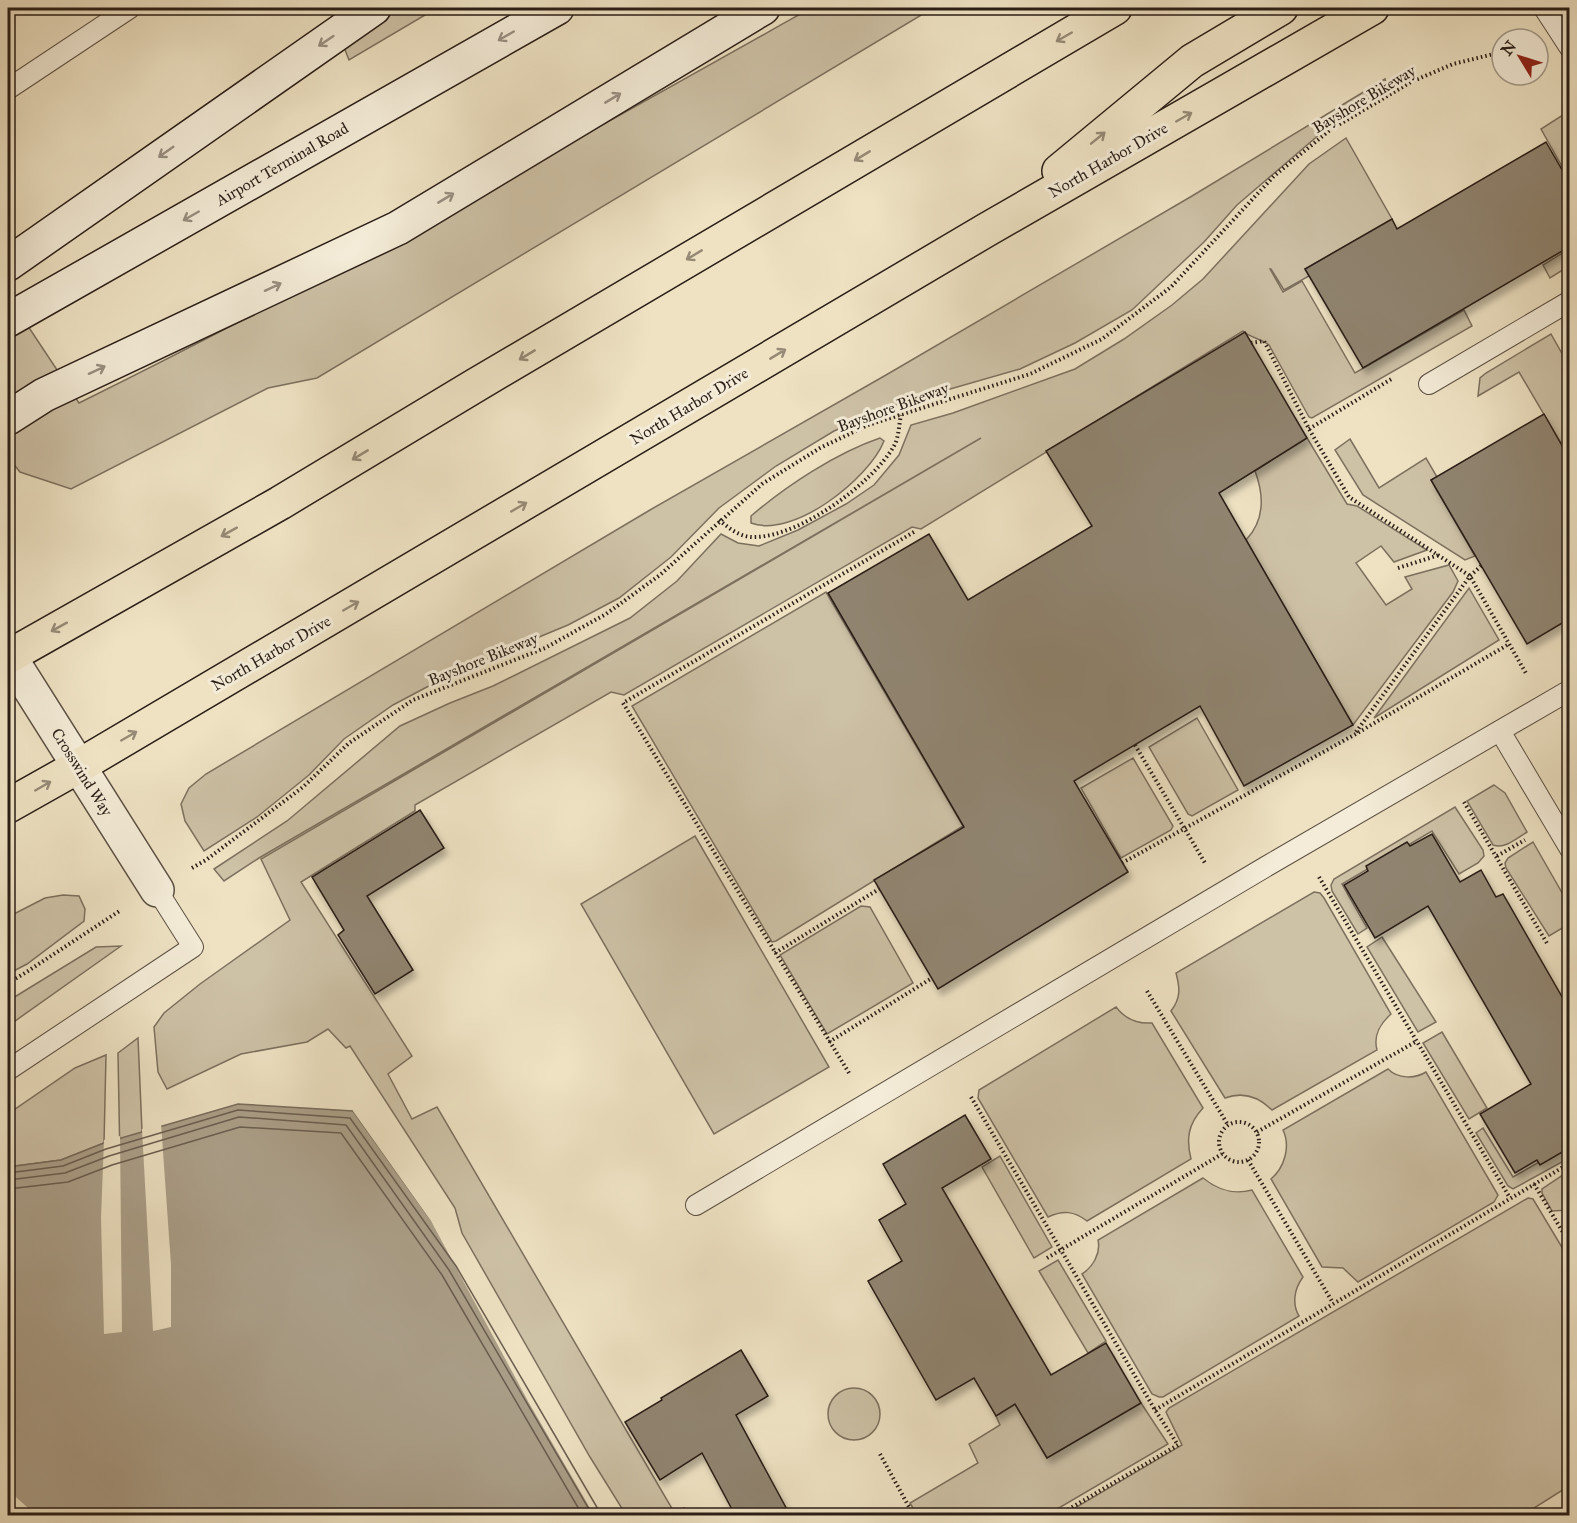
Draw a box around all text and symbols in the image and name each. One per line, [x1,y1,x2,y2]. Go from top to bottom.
north arrow [1490,27,1550,87]
one-way arrow [498,31,515,43]
one-way arrow [1056,31,1073,43]
one-way arrow [318,35,335,47]
text: N [1497,37,1520,59]
street label: Bayshore Bikeway [1309,61,1419,137]
one-way arrow [604,91,621,103]
one-way arrow [1176,110,1193,122]
street label: Airport Terminal Road [211,118,352,210]
street label: North Harbor Drive [1045,118,1171,202]
one-way arrow [1090,132,1106,145]
one-way arrow [159,146,175,158]
one-way arrow [854,150,871,162]
one-way arrow [437,192,454,204]
one-way arrow [183,210,200,222]
one-way arrow [686,249,703,261]
one-way arrow [263,280,281,292]
one-way arrow [769,348,786,360]
one-way arrow [519,349,536,361]
street label: North Harbor Drive [627,363,752,449]
one-way arrow [87,364,105,376]
street label: Bayshore Bikeway [835,378,952,436]
one-way arrow [351,449,368,461]
one-way arrow [510,500,527,512]
one-way arrow [221,526,238,538]
one-way arrow [342,599,359,611]
street label: North Harbor Drive [208,611,334,695]
one-way arrow [51,622,68,634]
street label: Bayshore Bikeway [425,628,541,690]
street label: Crosswind Way [47,724,117,820]
one-way arrow [120,730,137,742]
one-way arrow [34,780,51,792]

